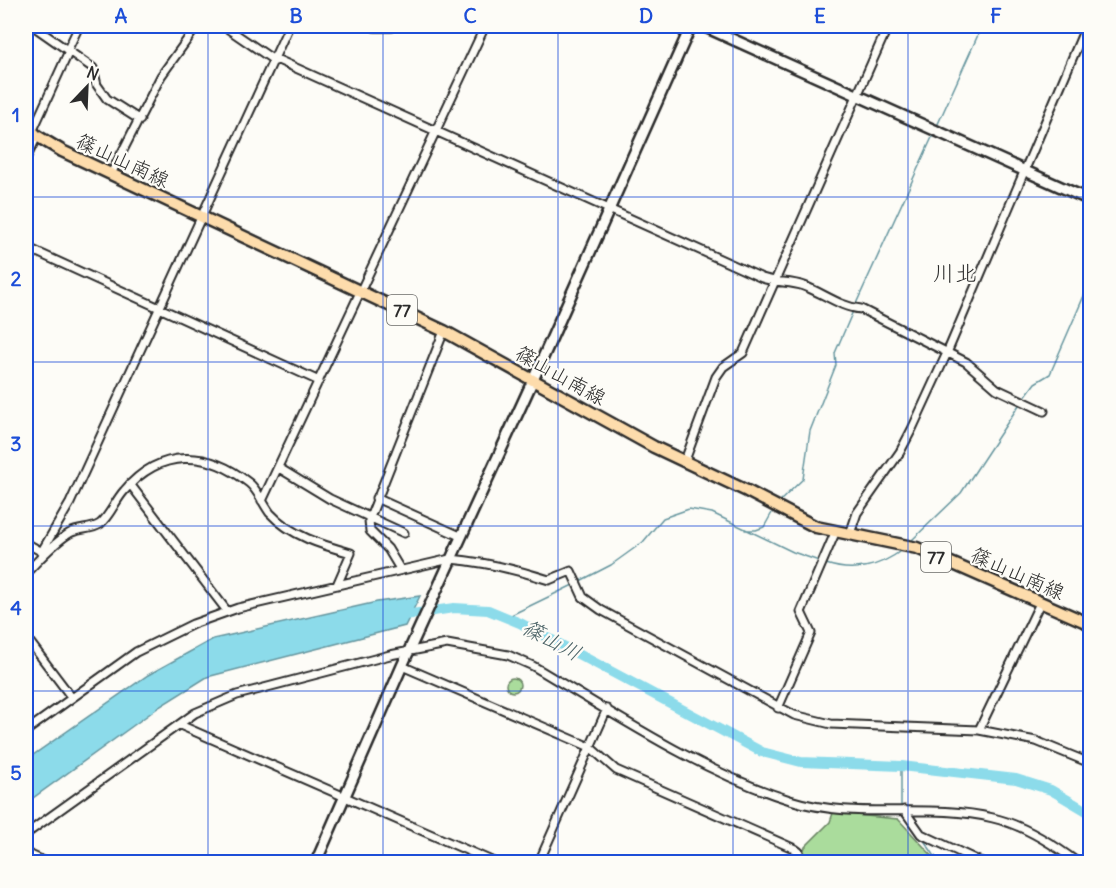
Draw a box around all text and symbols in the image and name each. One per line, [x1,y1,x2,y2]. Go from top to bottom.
text: A [115,3,128,28]
text: B [289,3,303,28]
text: C [463,3,477,28]
text: D [639,3,653,28]
text: E [814,3,826,28]
text: F [990,3,1002,28]
north arrow [57,57,117,117]
text: N [84,62,102,85]
text: 1 [12,102,20,127]
street label: 篠山山南線 [72,128,174,192]
district label: 川北 [933,259,977,287]
text: 2 [11,266,22,291]
road number: 77 [387,295,417,325]
street label: 篠山山南線 [511,340,611,410]
text: 3 [10,431,22,456]
street label: 篠山山南線 [967,541,1069,605]
road number: 77 [921,542,951,572]
text: 4 [10,595,22,620]
water label: 篠山川 [518,613,586,667]
text: 5 [10,760,22,785]

